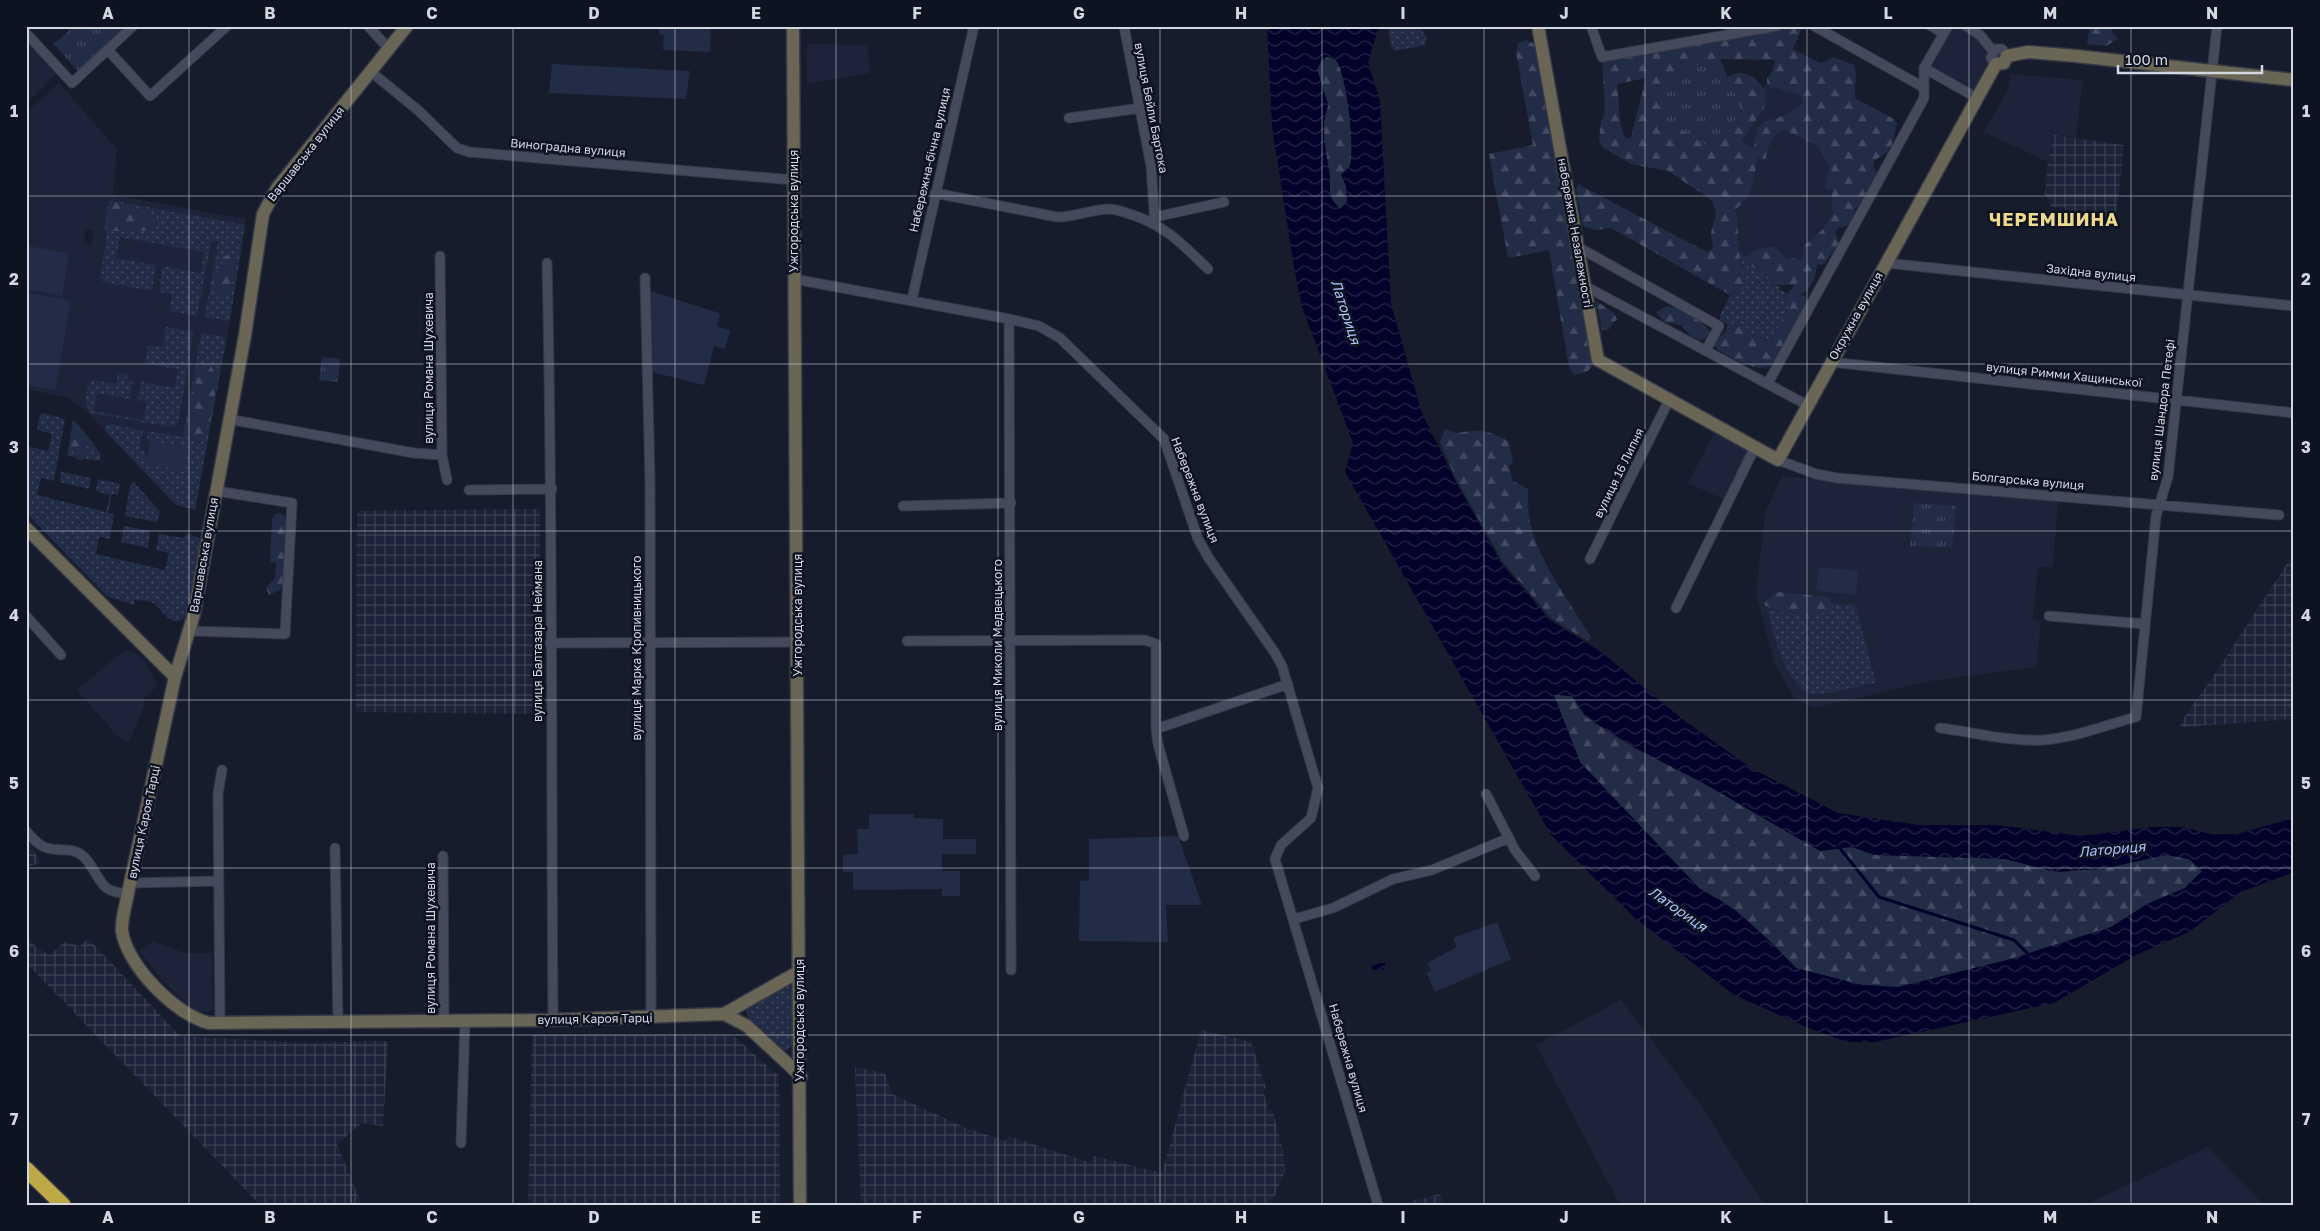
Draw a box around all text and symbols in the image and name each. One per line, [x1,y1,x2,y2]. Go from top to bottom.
text: A [102,3,114,23]
text: B [264,3,276,23]
text: C [426,3,438,23]
text: D [588,3,600,23]
text: E [751,3,761,23]
text: F [912,3,922,23]
text: G [1073,3,1085,23]
text: H [1235,3,1247,23]
text: I [1400,3,1406,23]
text: J [1559,3,1569,23]
text: K [1720,3,1732,23]
text: L [1883,3,1893,23]
text: M [2043,3,2057,23]
text: N [2206,3,2218,23]
street label: вулиця Бейли Бартока [1131,41,1172,175]
scale bar [2118,42,2261,74]
text: 100 m [2125,50,2168,68]
street label: Набережна-бічна вулиця [906,86,953,234]
text: 1 [10,101,18,121]
text: 1 [2302,101,2310,121]
street label: Варшавська вулиця [264,103,347,204]
street label: Виноградна вулиця [510,135,626,160]
street label: Ужгородська вулиця [786,150,801,272]
street label: набережна Незалежності [1555,157,1596,309]
district label: ЧЕРЕМШИНА [1989,208,2119,230]
street label: Західна вулиця [2045,260,2137,285]
text: 2 [9,269,19,289]
street label: Окружна вулиця [1825,269,1886,362]
text: 2 [2301,269,2311,289]
water label: Латориця [1328,277,1365,347]
street label: вулиця Романа Шухевича [421,292,436,444]
street label: вулиця Шандора Петефі [2145,338,2178,482]
street label: вулиця Римми Хащинської [1985,359,2144,390]
street label: вулиця 16 Липня [1590,425,1647,520]
street label: Набережна вулиця [1168,435,1223,545]
text: 3 [9,437,19,457]
text: 3 [2301,437,2311,457]
street label: Болгарська вулиця [1971,468,2085,493]
street label: Варшавська вулиця [186,496,221,614]
street label: Ужгородська вулиця [790,554,805,676]
street label: вулиця Марка Кропивницького [629,556,644,740]
street label: вулиця Миколи Медвецького [990,559,1005,731]
street label: вулиця Балтазара Неймана [530,560,545,722]
text: 4 [9,605,19,625]
text: 4 [2301,605,2311,625]
street label: вулиця Кароя Тарці [124,764,163,880]
text: 5 [9,773,19,793]
text: 5 [2301,773,2311,793]
water label: Латориця [2078,837,2147,860]
street label: вулиця Романа Шухевича [423,862,438,1014]
water label: Латориця [1646,882,1711,935]
text: 6 [9,941,19,961]
text: 6 [2301,941,2311,961]
street label: Ужгородська вулиця [792,959,807,1081]
street label: Набережна вулиця [1326,1002,1371,1114]
street label: вулиця Кароя Тарці [537,1010,653,1027]
text: 7 [10,1109,19,1129]
text: 7 [2302,1109,2311,1129]
text: A [102,1207,114,1227]
text: B [264,1207,276,1227]
text: C [426,1207,438,1227]
text: D [588,1207,600,1227]
text: E [751,1207,761,1227]
text: F [912,1207,922,1227]
text: G [1073,1207,1085,1227]
text: H [1235,1207,1247,1227]
text: I [1400,1207,1406,1227]
text: J [1559,1207,1569,1227]
text: K [1720,1207,1732,1227]
text: L [1883,1207,1893,1227]
text: M [2043,1207,2057,1227]
text: N [2206,1207,2218,1227]

